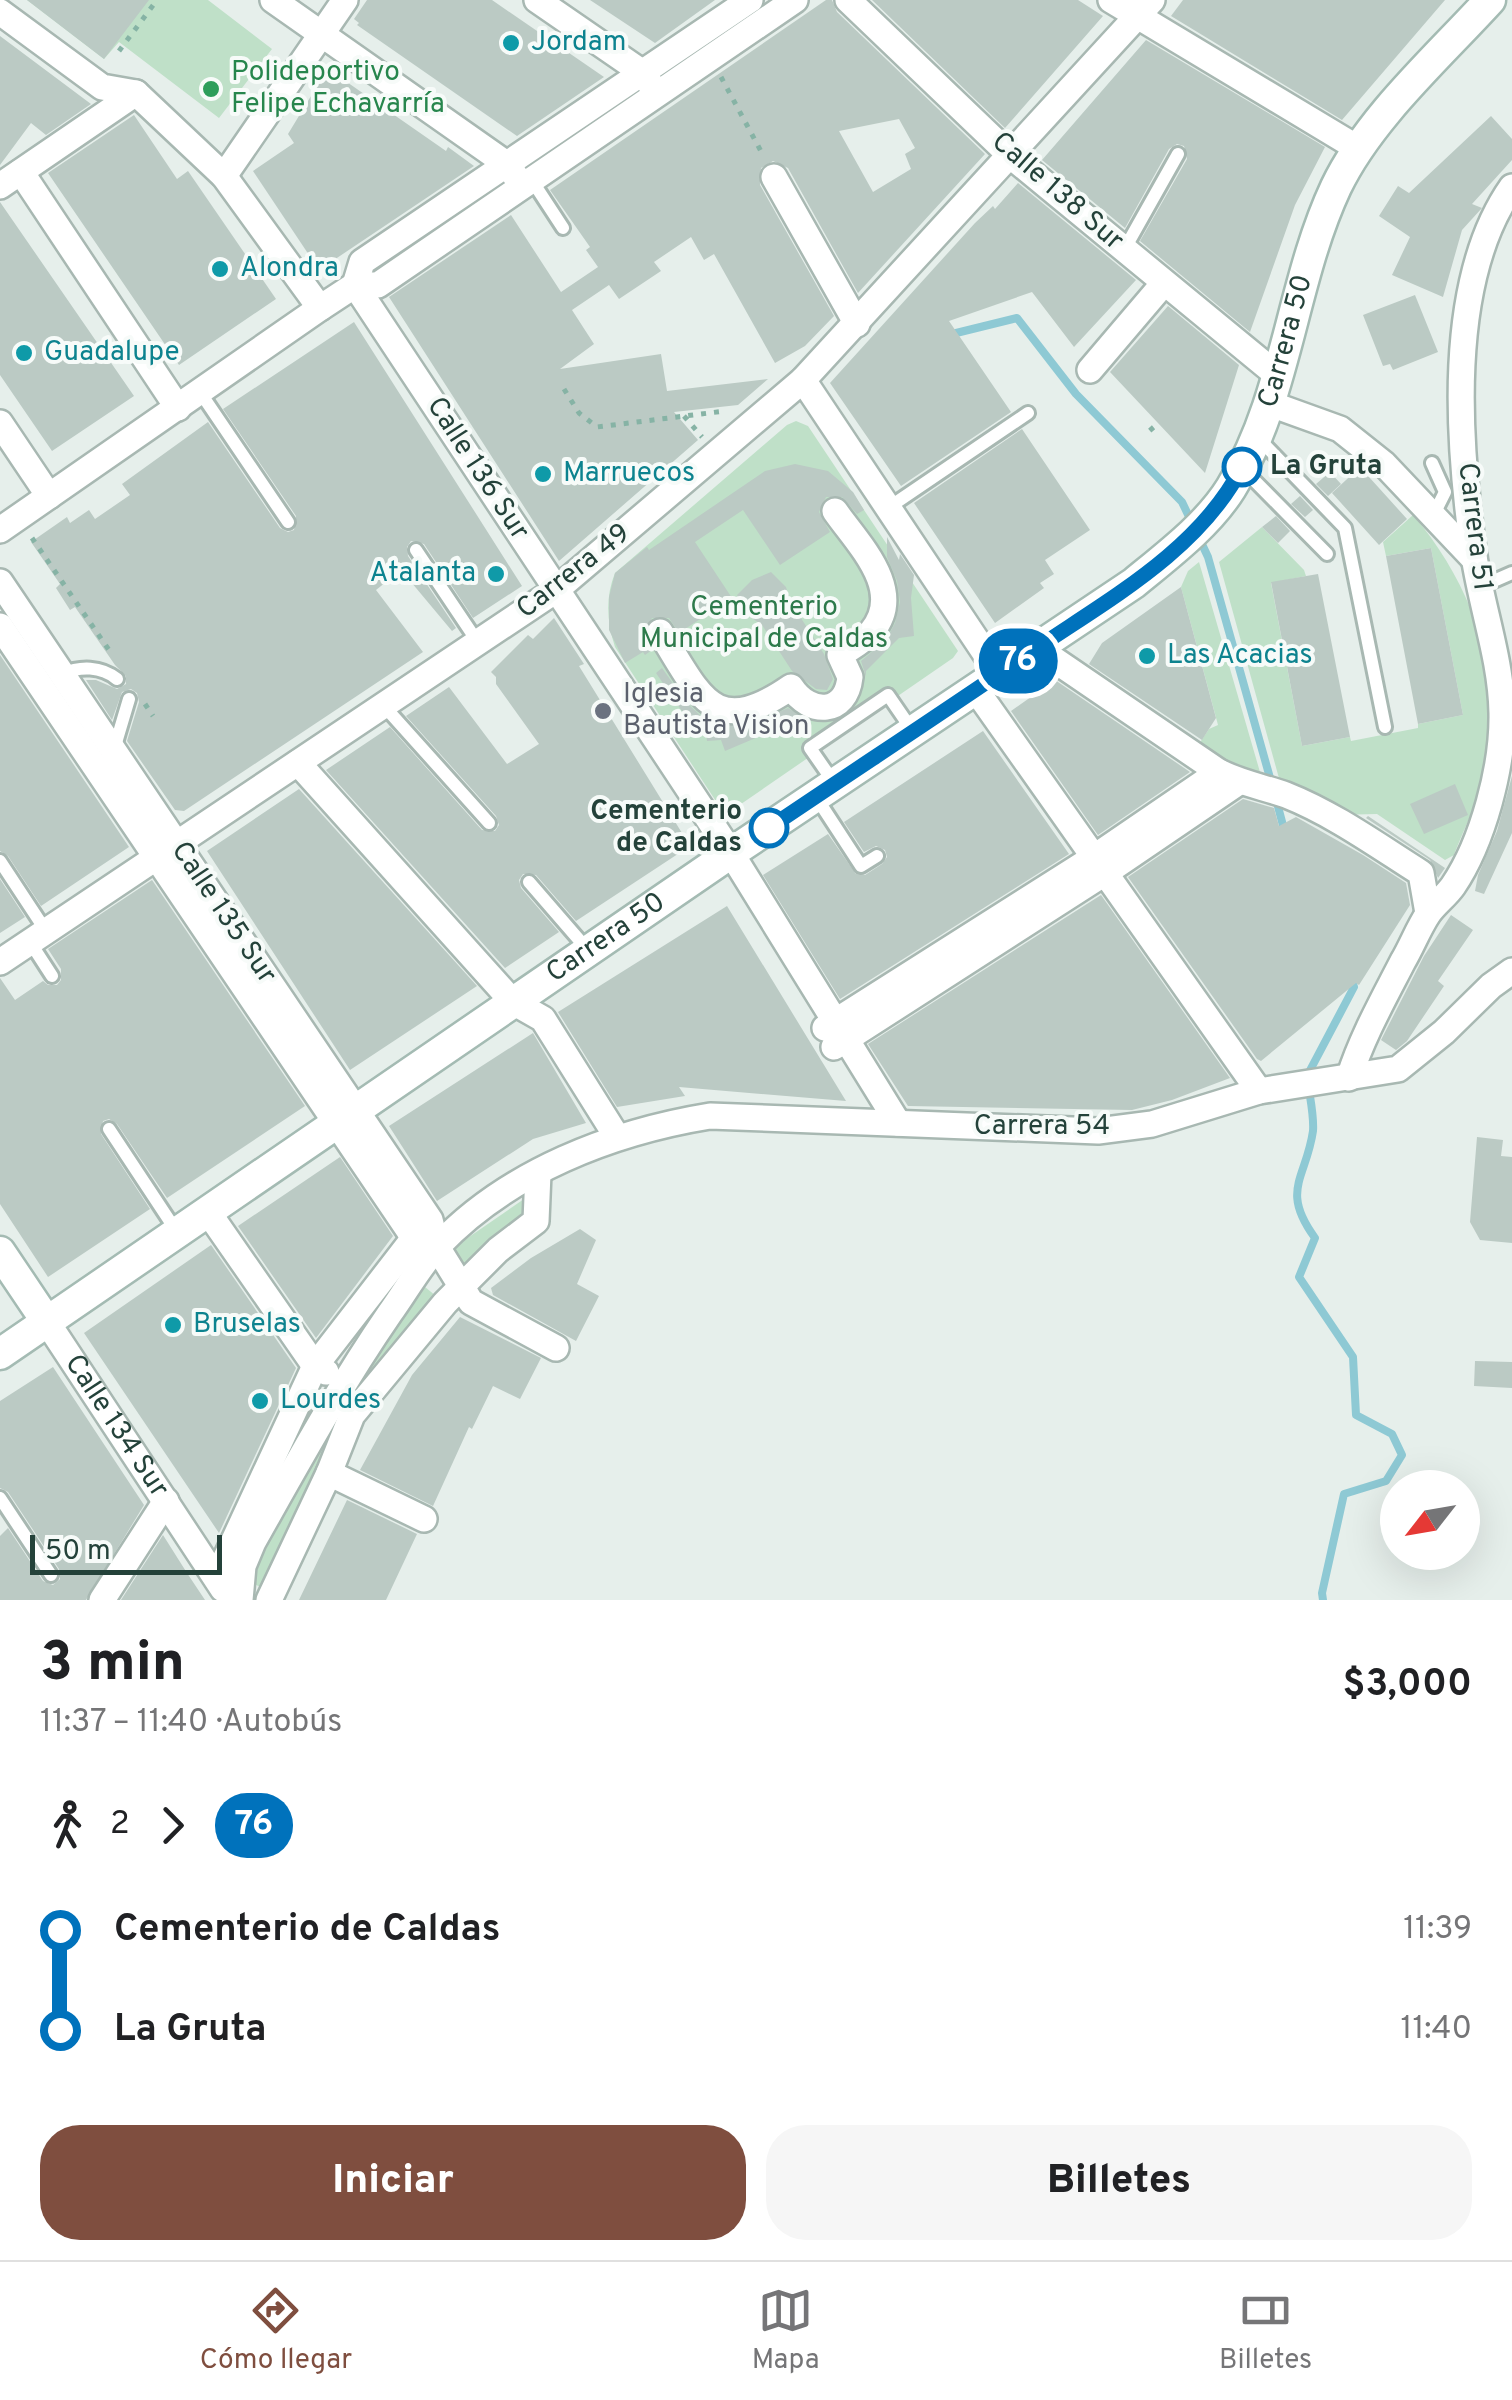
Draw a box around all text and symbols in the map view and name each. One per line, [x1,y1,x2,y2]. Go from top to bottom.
place label: Jordam [531,25,627,61]
marker: Jordam [500,32,522,54]
place label: Polideportivo Felipe Echavarría [231,55,445,123]
marker: Polideportivo Felipe Echavarría [200,78,222,100]
street label: Calle 138 Sur [983,125,1131,259]
place label: Alondra [240,251,339,287]
marker: Alondra [209,258,231,280]
street label: Carrera 50 [1251,271,1322,413]
place label: Guadalupe [44,335,179,371]
marker: Guadalupe [13,342,35,364]
street label: Calle 136 Sur [417,391,537,547]
marker: La Gruta [1223,448,1261,486]
place label: La Gruta [1270,449,1382,485]
place label: Marruecos [563,456,695,492]
street label: Carrera 51 [1448,461,1500,593]
marker: Marruecos [532,463,554,485]
street label: Carrera 49 [510,516,638,628]
place label: Atalanta [370,556,476,592]
marker: Atalanta [485,563,507,585]
park label: Cementerio Municipal de Caldas [640,590,888,658]
line badge: 76 [973,628,1063,694]
place label: Las Acacias [1167,638,1313,674]
text: 76 [999,639,1037,683]
marker: Las Acacias [1136,645,1158,667]
place label: Iglesia Bautista Vision [623,677,809,745]
marker: Iglesia Bautista Vision [592,700,614,722]
place label: Cementerio de Caldas [590,794,742,862]
marker: Cementerio de Caldas [750,809,788,847]
street label: Calle 135 Sur [162,835,284,991]
street label: Carrera 50 [540,885,673,992]
street label: Carrera 54 [974,1109,1110,1145]
place label: Bruselas [193,1307,301,1343]
marker: Bruselas [162,1314,184,1336]
street label: Calle 134 Sur [56,1348,176,1505]
place label: Lourdes [280,1383,381,1419]
marker: Lourdes [249,1390,271,1412]
north arrow [1380,1470,1480,1570]
map controls [1380,1470,1480,1570]
scale bar [30,1530,222,1574]
text: 50 m [45,1534,111,1570]
text: 3 min [40,1630,185,1700]
text: $3,000 [1342,1661,1472,1710]
text: 11:37 – 11:40 · Autobús [40,1703,342,1743]
icon: walk [40,1798,95,1853]
icon: forward [145,1798,200,1853]
text: 76 [235,1803,273,1847]
text: 2 [110,1805,130,1845]
text: Cementerio de Caldas [114,1906,500,1955]
text: 11:39 [1403,1910,1472,1950]
text: La Gruta [114,2006,266,2055]
text: 11:40 [1401,2010,1472,2050]
button: Iniciar [40,2125,746,2240]
button: Billetes [766,2125,1472,2240]
tab: Cómo llegar [200,2283,352,2379]
tab: Mapa [752,2283,819,2379]
tab: Billetes [1219,2283,1312,2379]

